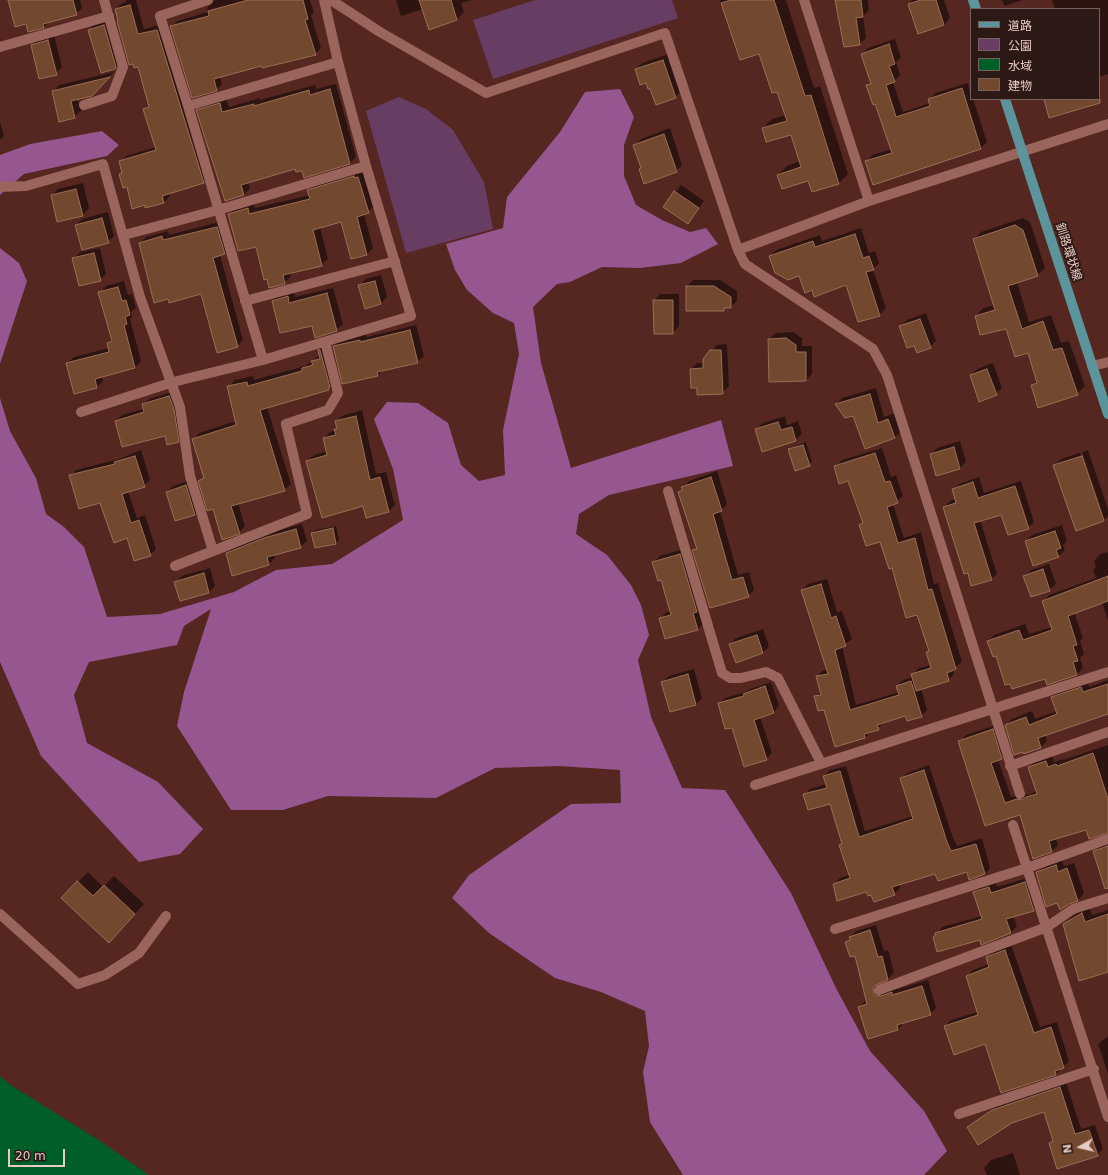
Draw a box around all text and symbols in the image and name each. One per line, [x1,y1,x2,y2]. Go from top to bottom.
legend [970,8,1100,100]
text: 道路 [1008,19,1032,33]
text: 公園 [1008,39,1032,53]
text: 水域 [1008,59,1032,73]
text: 建物 [1008,79,1032,93]
street label: 釧路環状線 [1052,221,1084,283]
north arrow [1060,1127,1100,1167]
scale bar [10,1141,67,1167]
text: N [1061,1143,1075,1154]
text: 20 m [15,1149,46,1163]

